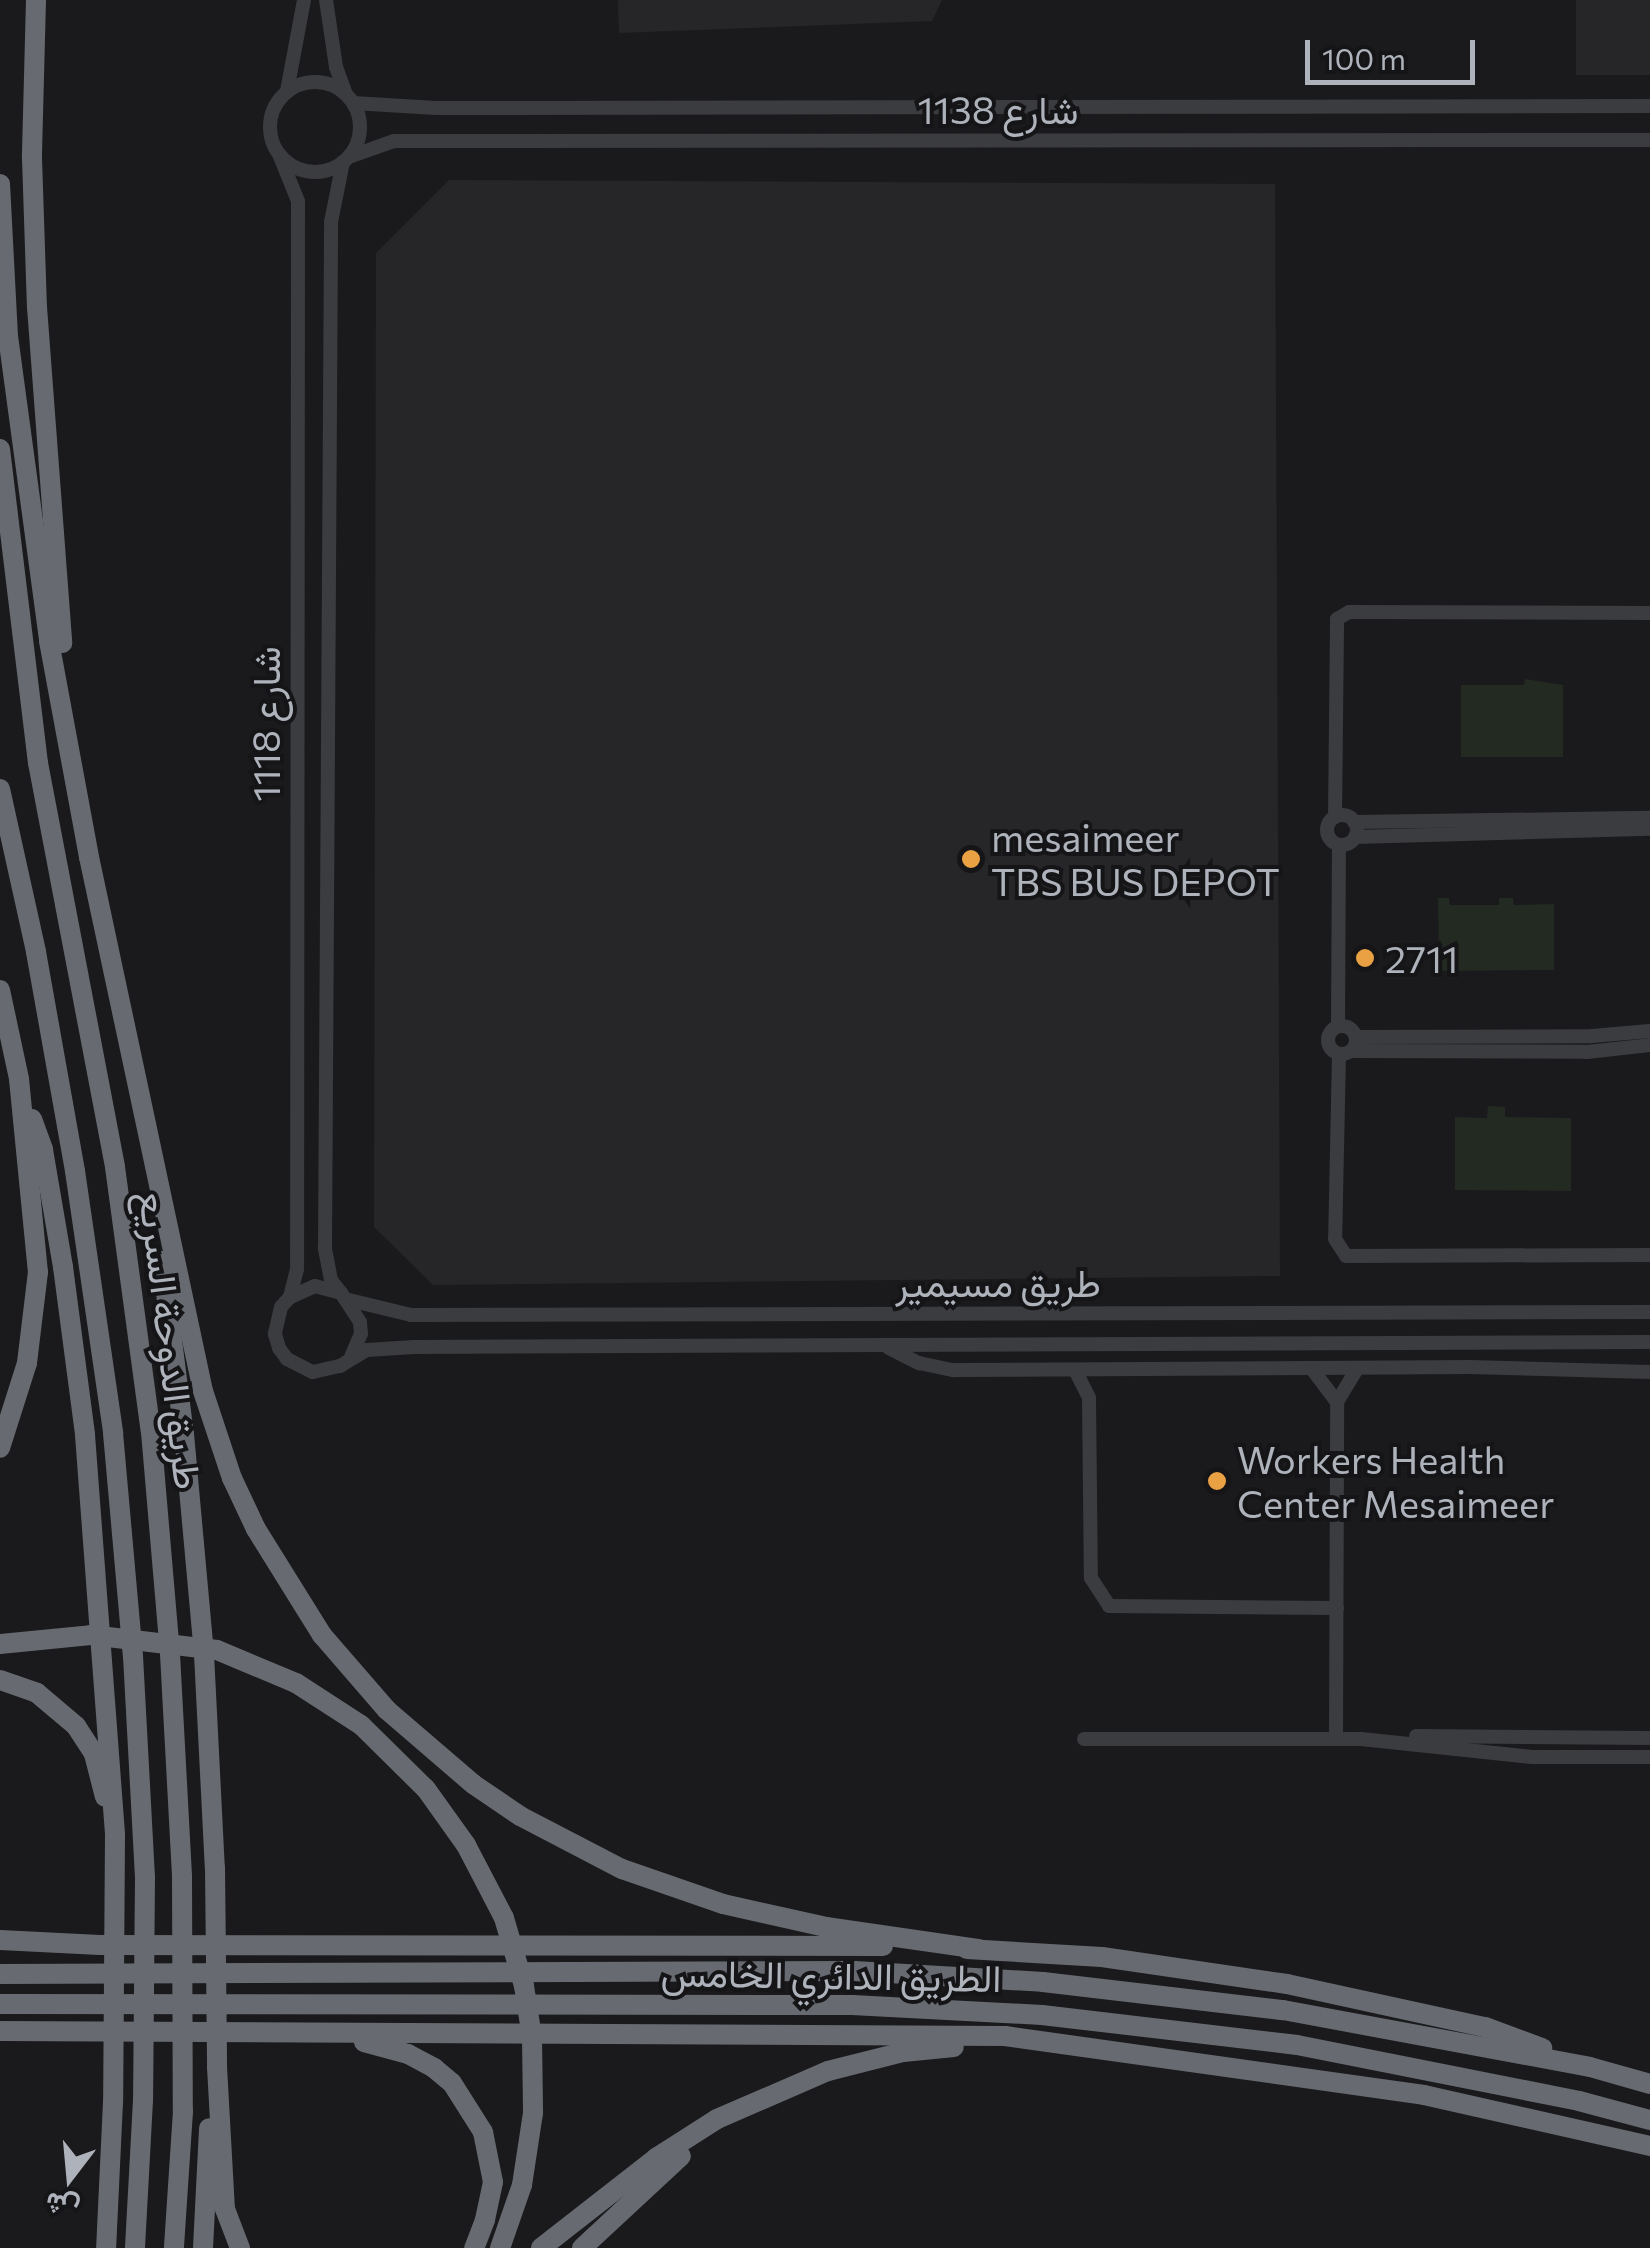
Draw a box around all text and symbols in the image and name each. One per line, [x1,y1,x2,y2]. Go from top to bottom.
scale bar [1310,20,1480,82]
text: 100 m [1322,39,1406,76]
street label: شارع 1138 [918,86,1078,132]
street label: شارع 1118 [242,646,288,802]
place label: mesaimeer TBS BUS DEPOT [991,814,1280,904]
marker: mesaimeer TBS BUS DEPOT [960,848,982,870]
place label: 2711 [1385,935,1459,981]
marker: 2711 [1354,947,1376,969]
street label: طريق الدوحة السريع [131,1188,213,1492]
street label: طريق مسيمير [895,1259,1101,1305]
place label: Workers Health Center Mesaimeer [1237,1436,1554,1526]
marker: Workers Health Center Mesaimeer [1206,1470,1228,1492]
street label: الطريق الدائري الخامس [660,1948,1002,2000]
north arrow [20,2128,120,2228]
text: ش [41,2186,83,2228]

